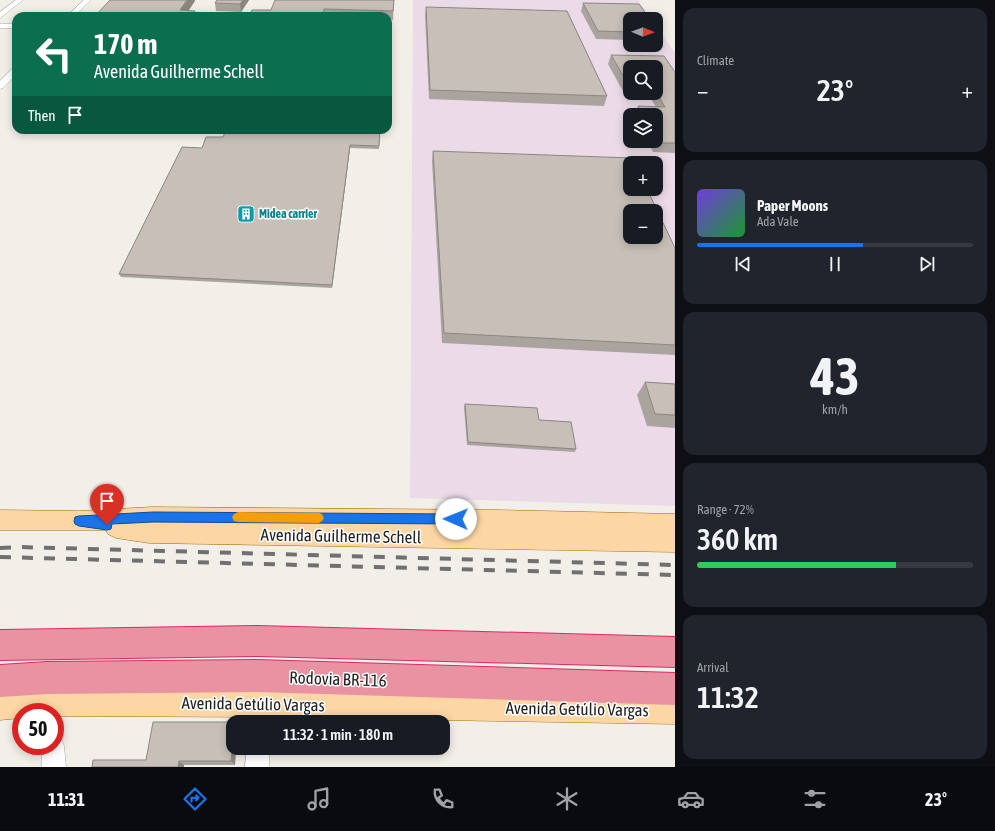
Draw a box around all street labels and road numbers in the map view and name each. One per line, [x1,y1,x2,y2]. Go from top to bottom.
street label: Avenida Guilherme Schell [261,525,422,547]
street label: Rodovia BR-116 [289,667,387,691]
street label: Avenida Getúlio Vargas [181,693,325,715]
street label: Avenida Getúlio Vargas [505,698,649,720]

